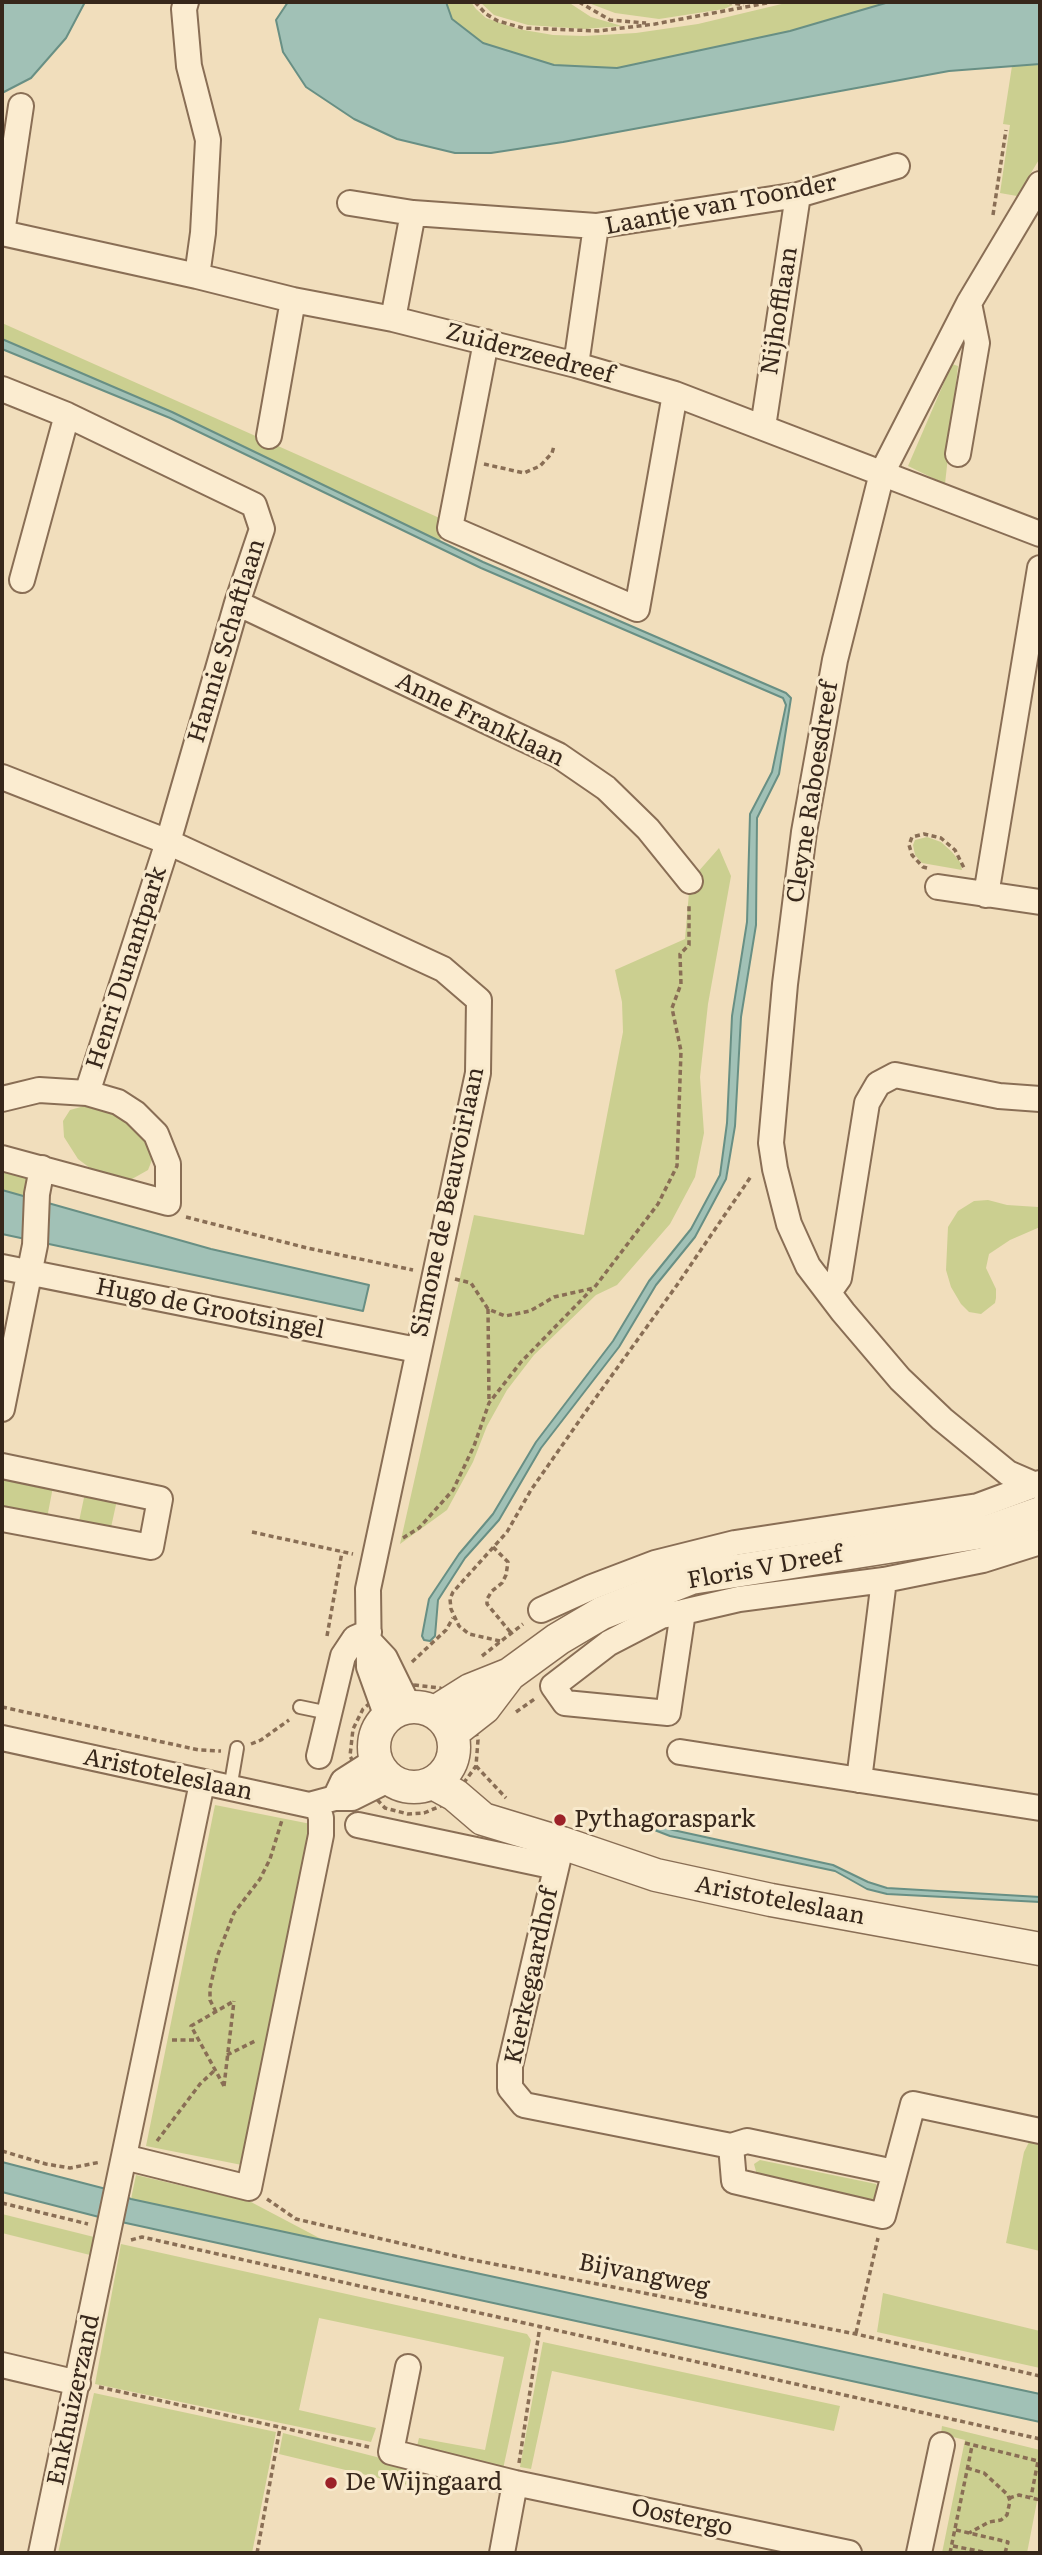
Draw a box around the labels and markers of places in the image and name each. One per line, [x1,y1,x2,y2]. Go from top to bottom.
place label: Pythagoraspark [574,1806,755,1834]
marker: Pythagoraspark [552,1812,568,1828]
place label: De Wijngaard [345,2469,502,2497]
marker: De Wijngaard [323,2475,339,2491]

